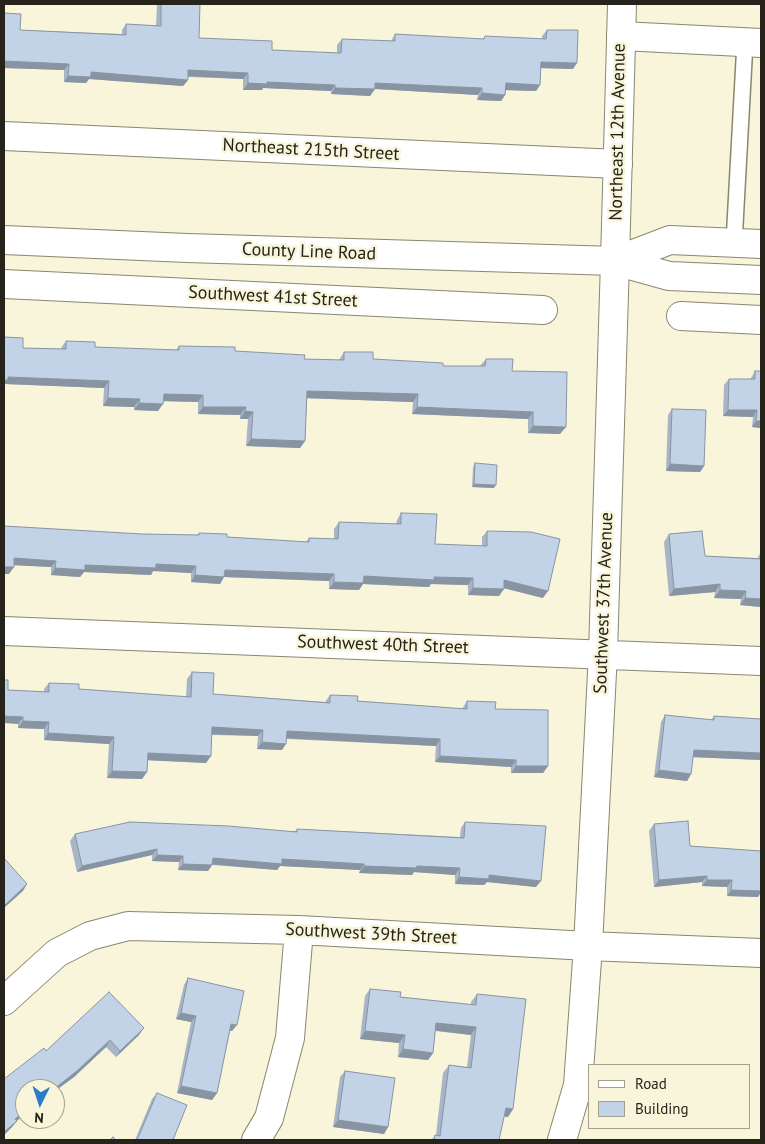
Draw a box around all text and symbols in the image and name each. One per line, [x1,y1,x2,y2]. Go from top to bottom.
street label: Northeast 12th Avenue [606,43,630,221]
street label: Northeast 215th Street [222,135,400,165]
street label: County Line Road [242,239,376,265]
street label: Southwest 41st Street [188,282,358,312]
street label: Southwest 37th Avenue [590,512,618,694]
street label: Southwest 40th Street [297,631,469,659]
street label: Southwest 39th Street [285,919,457,949]
legend [588,1064,750,1129]
text: Road [635,1074,667,1093]
north arrow [15,1079,65,1129]
text: Building [635,1099,689,1118]
text: N [34,1109,44,1127]

